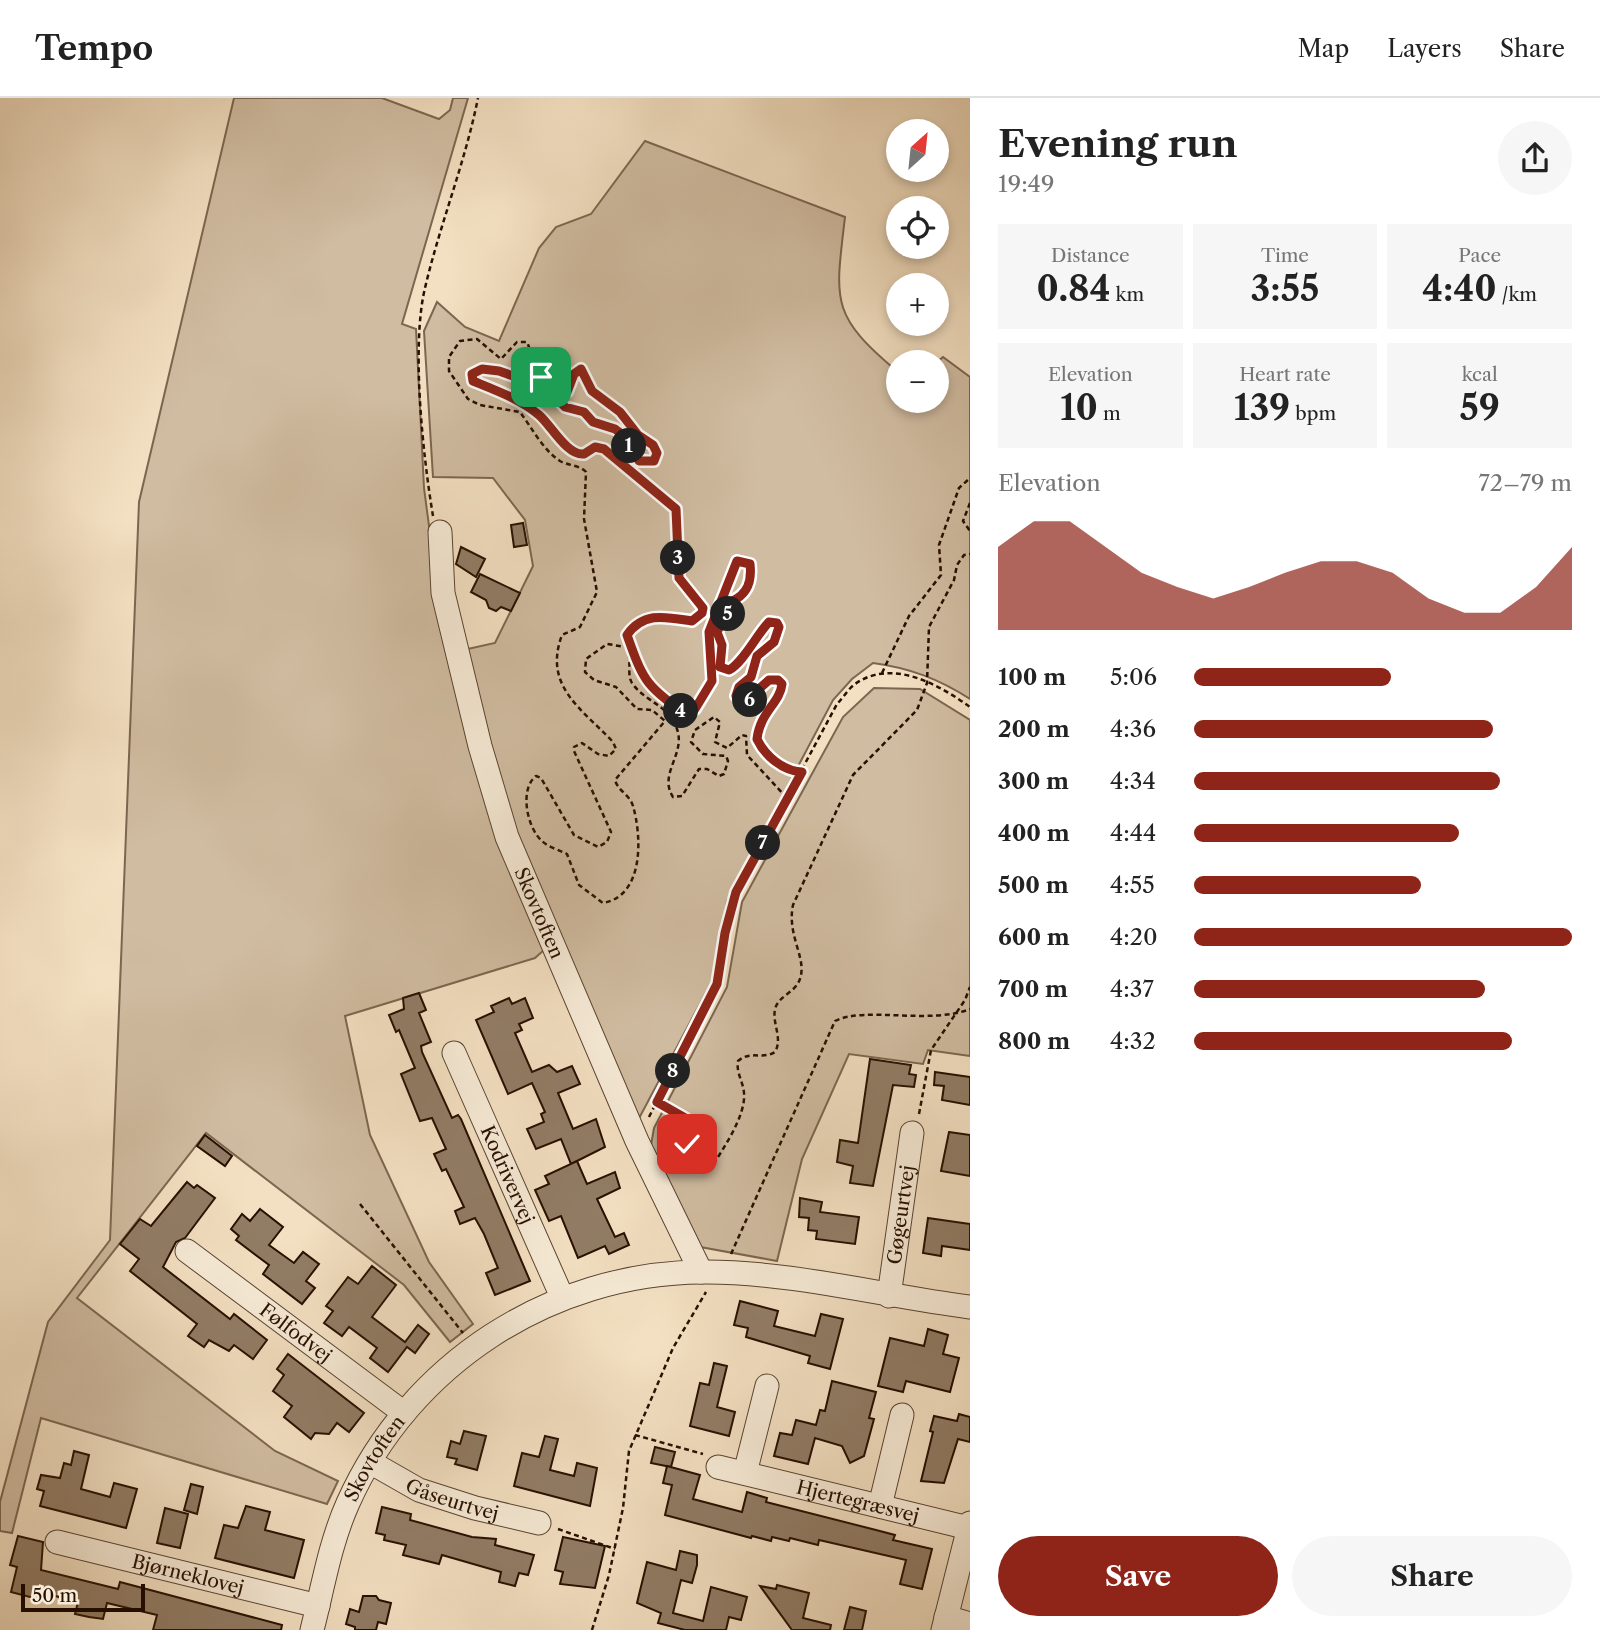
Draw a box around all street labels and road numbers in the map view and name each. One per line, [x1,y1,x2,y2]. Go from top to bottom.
street label: Skovtoften [510,864,569,962]
street label: Kodrivervej [476,1122,540,1227]
street label: Gøgeurtvej [882,1164,919,1266]
street label: Følfodvej [255,1298,337,1367]
street label: Skovtoften [339,1411,409,1505]
street label: Gåseurtvej [401,1473,501,1525]
street label: Hjertegræsvej [794,1475,922,1527]
street label: Bjørneklovej [130,1549,247,1599]

